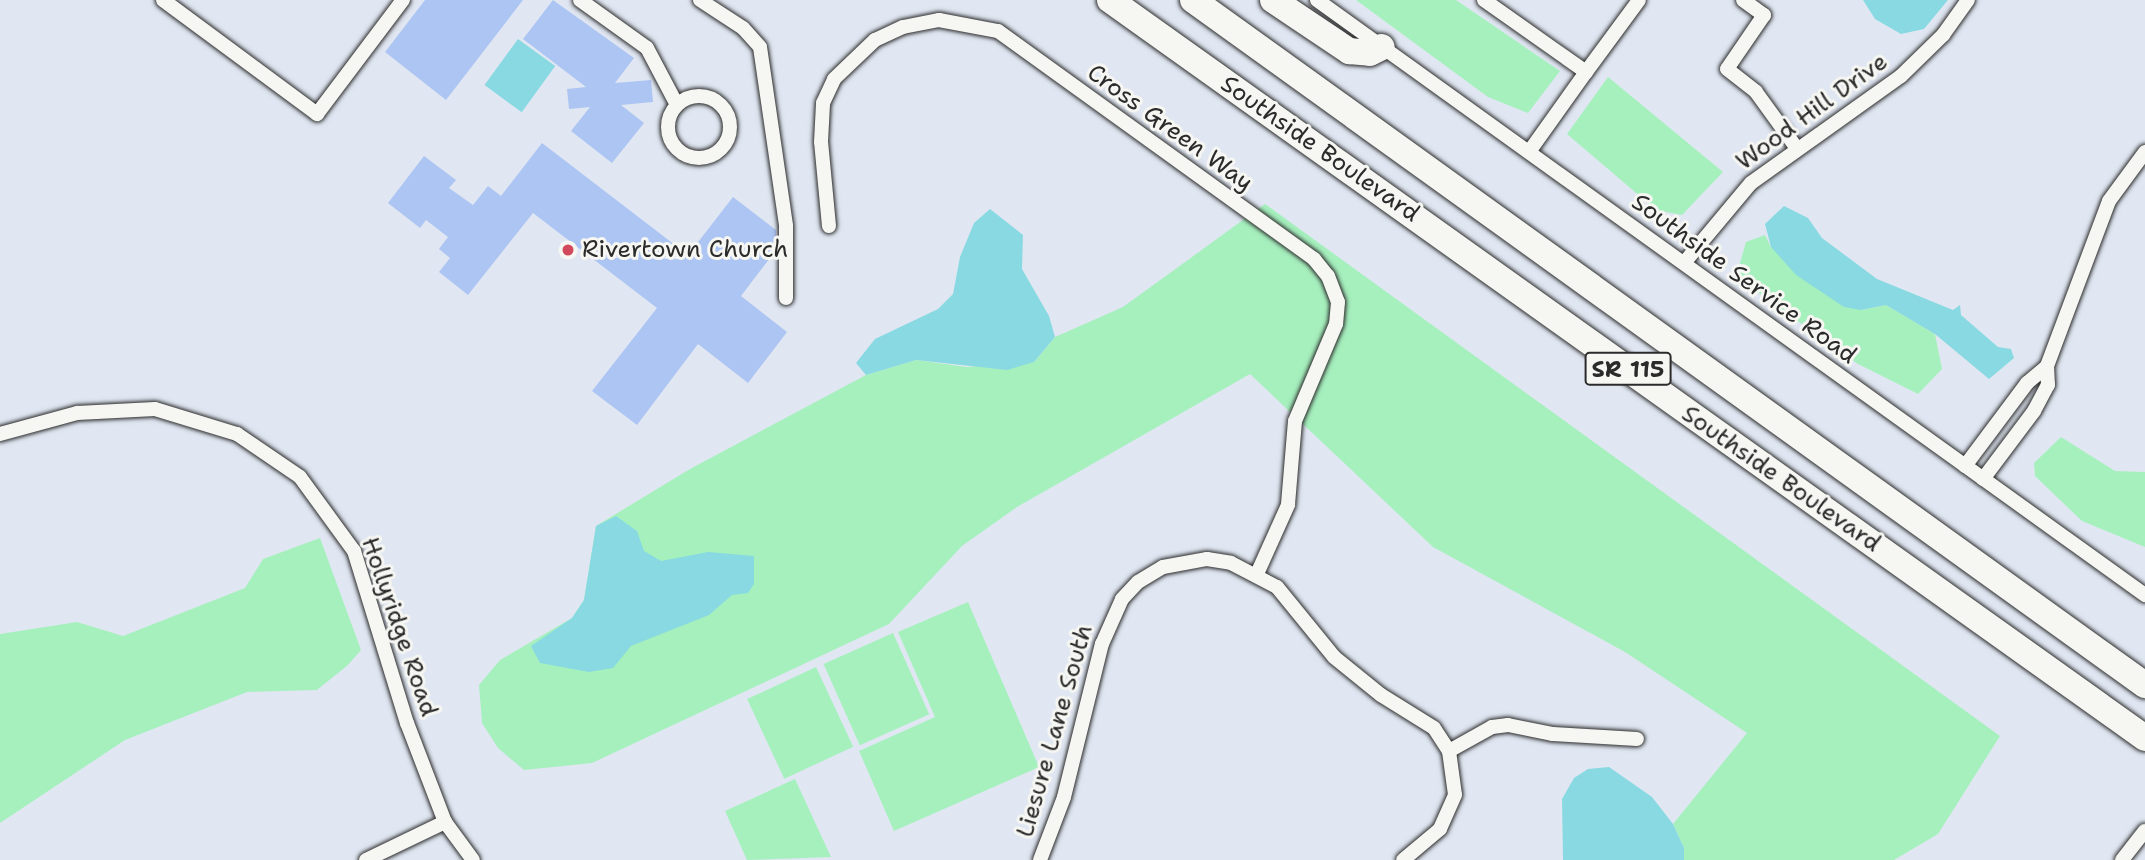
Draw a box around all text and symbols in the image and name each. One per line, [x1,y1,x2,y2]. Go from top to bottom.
street label: Wood Hill Drive [1731,47,1893,177]
street label: Cross Green Way [1082,58,1258,198]
street label: Southside Boulevard [1215,70,1425,228]
street label: Southside Service Road [1626,188,1862,370]
place label: Rivertown Church [582,236,788,264]
marker: Rivertown Church [560,242,576,258]
road number: SR 115 [1584,350,1672,388]
street label: Southside Boulevard [1676,400,1886,558]
street label: Hollyridge Road [355,534,443,720]
street label: Liesure Lane South [1011,621,1099,841]

